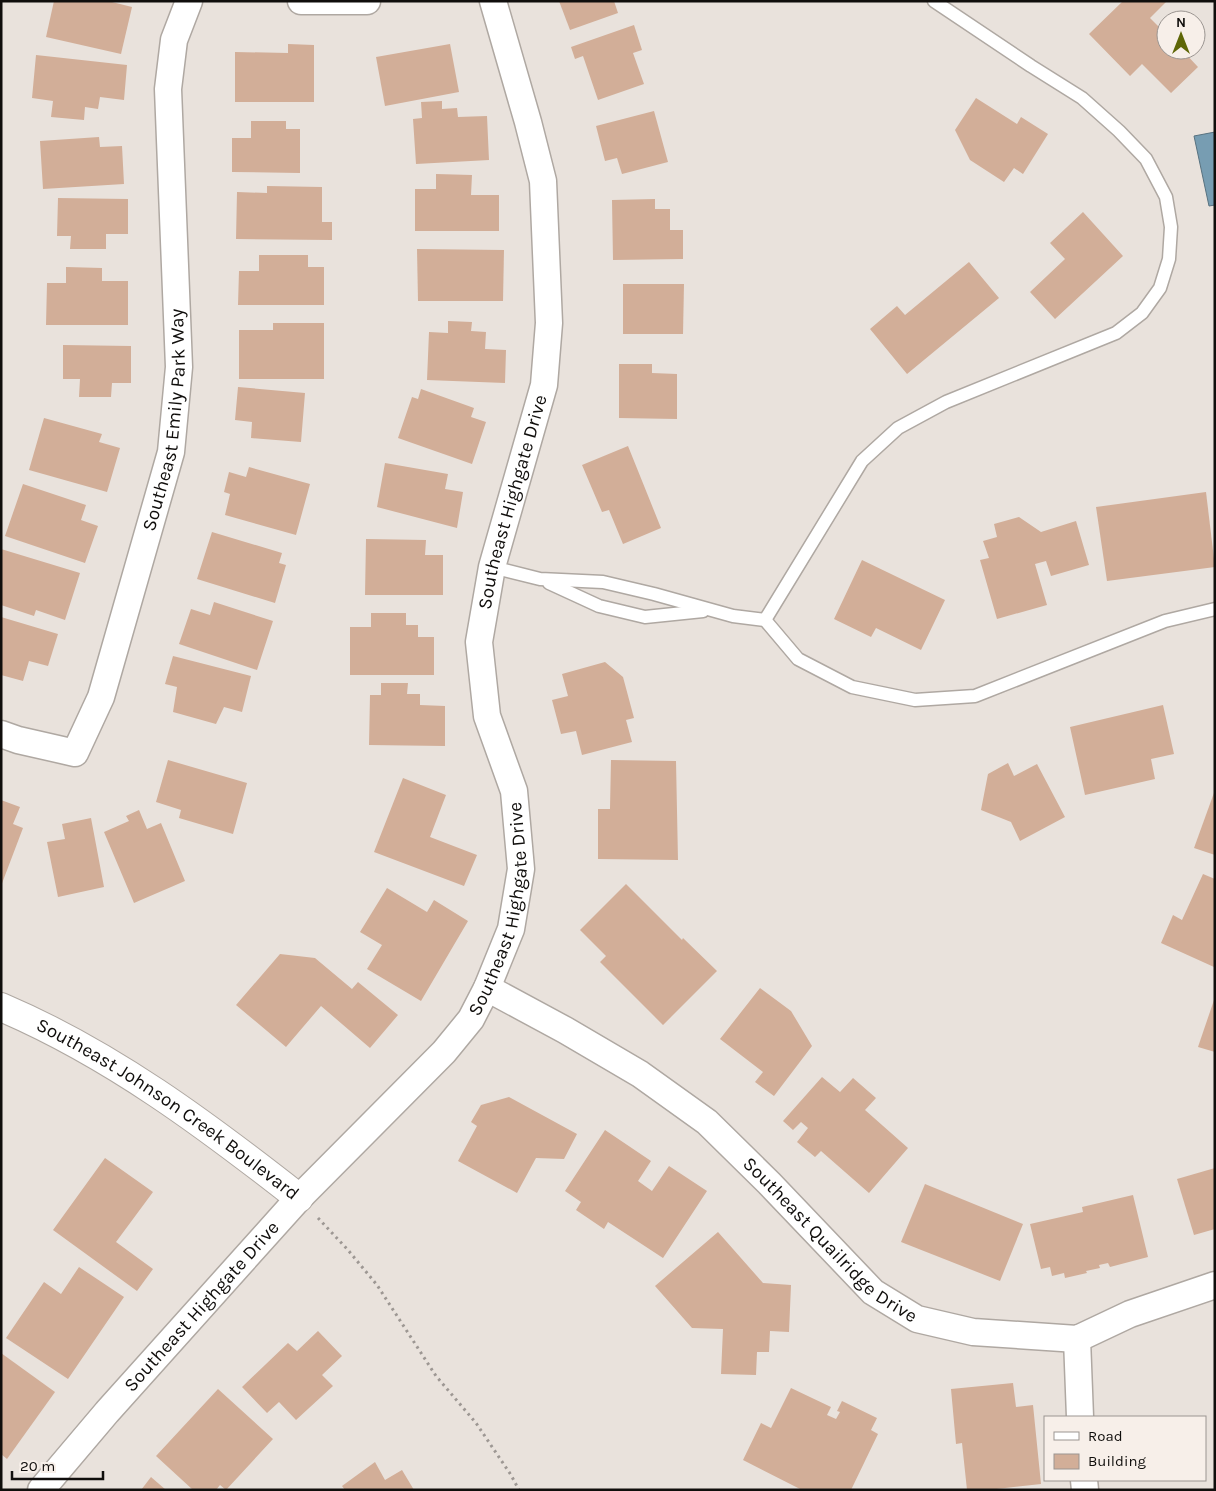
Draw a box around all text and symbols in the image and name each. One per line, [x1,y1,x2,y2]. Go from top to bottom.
north arrow [1156,10,1206,60]
text: N [1176,14,1186,31]
street label: Southeast Emily Park Way [138,308,190,534]
street label: Southeast Highgate Drive [474,392,552,611]
street label: Southeast Highgate Drive [464,801,532,1019]
street label: Southeast Johnson Creek Boulevard [33,1014,303,1205]
street label: Southeast Quailridge Drive [738,1153,921,1327]
street label: Southeast Highgate Drive [120,1217,284,1396]
legend [1044,1416,1206,1481]
text: Road [1088,1427,1123,1445]
scale bar [12,1448,104,1480]
text: Building [1088,1452,1146,1470]
text: 20 m [20,1457,55,1475]

